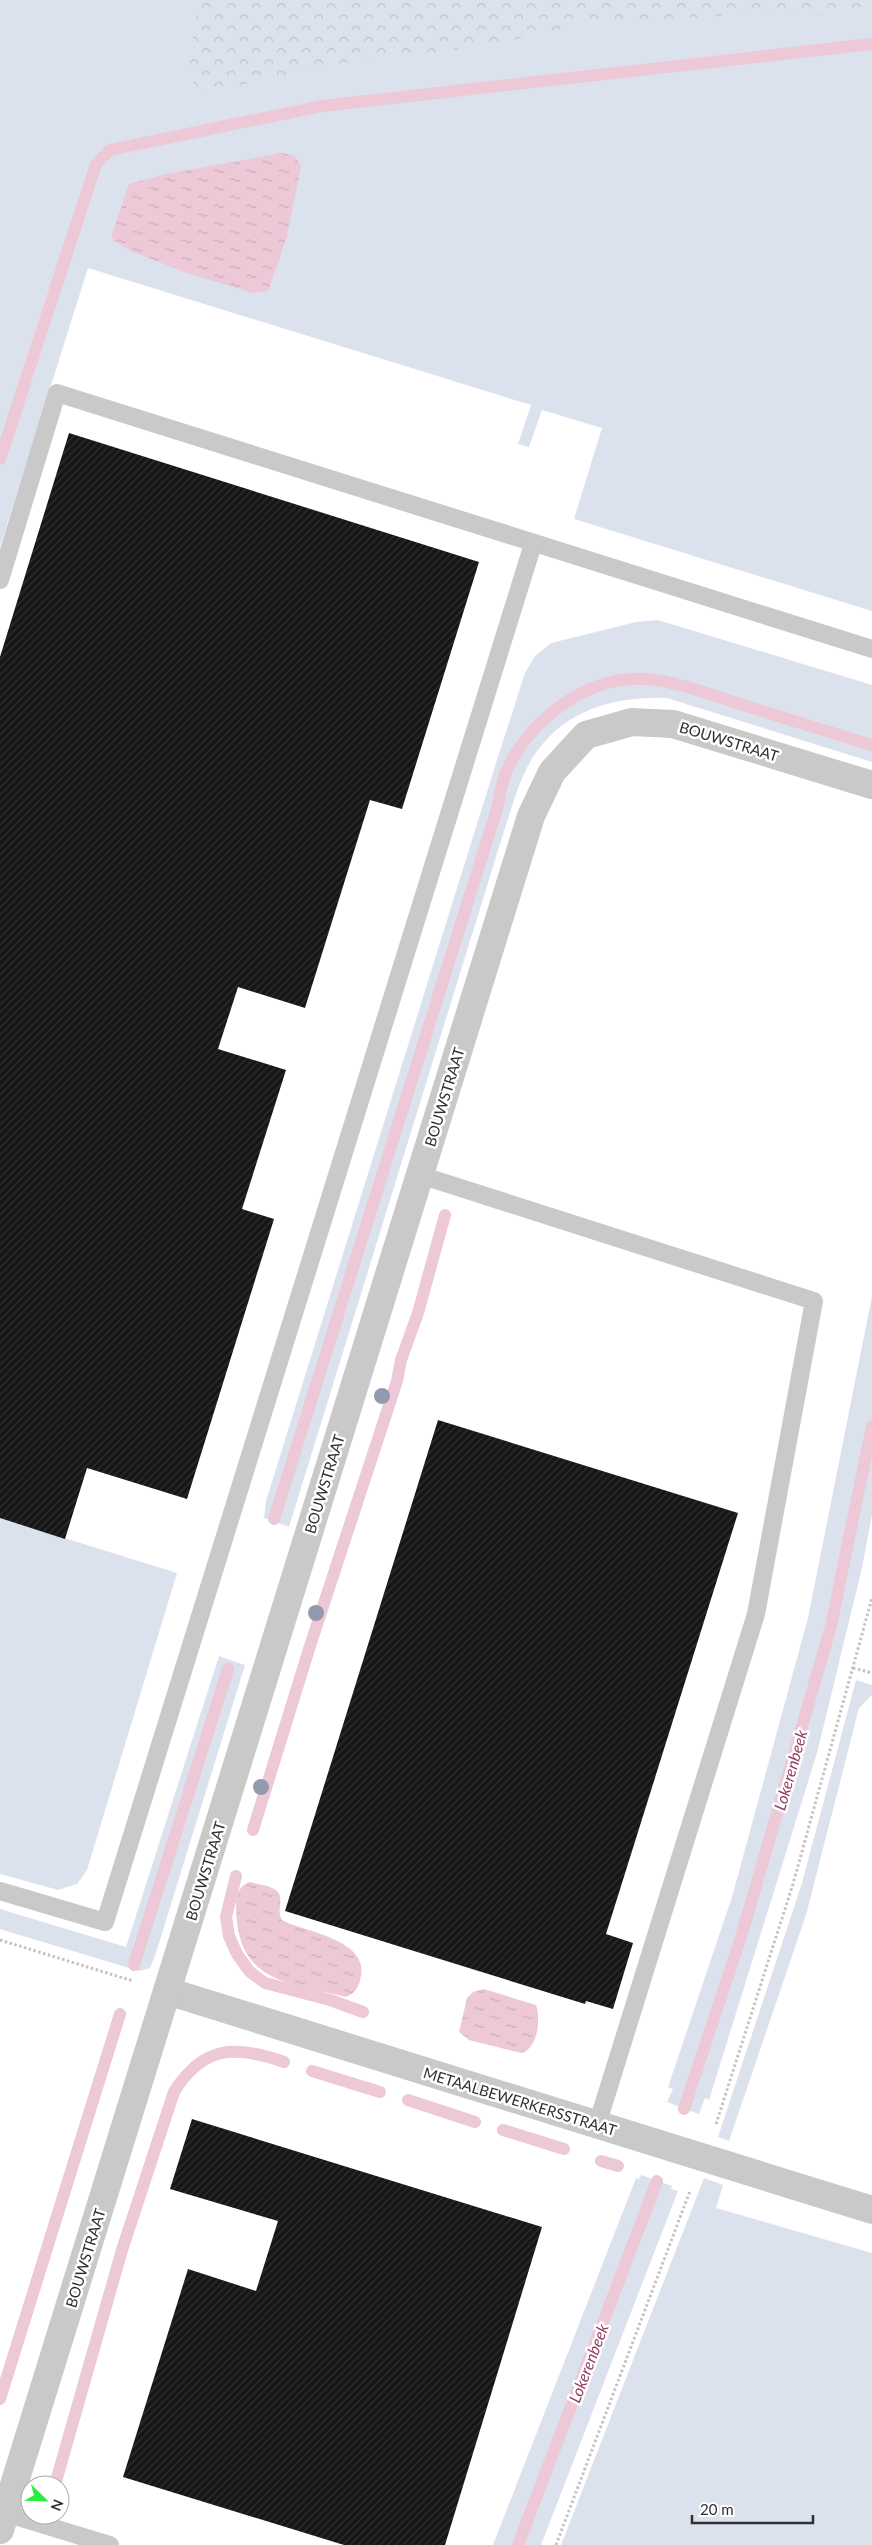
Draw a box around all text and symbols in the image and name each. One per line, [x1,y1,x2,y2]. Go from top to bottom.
street label: BOUWSTRAAT [677,717,781,765]
street label: BOUWSTRAAT [420,1045,468,1149]
street label: BOUWSTRAAT [300,1432,348,1536]
water label: Lokerenbeek [769,1727,811,1812]
street label: BOUWSTRAAT [181,1819,229,1923]
street label: METAALBEWERKERSSTRAAT [421,2063,619,2139]
street label: BOUWSTRAAT [61,2206,109,2310]
water label: Lokerenbeek [564,2321,612,2405]
north arrow [20,2475,70,2525]
scale bar [692,2492,813,2524]
text: N [47,2497,67,2514]
text: 20 m [700,2500,734,2518]

